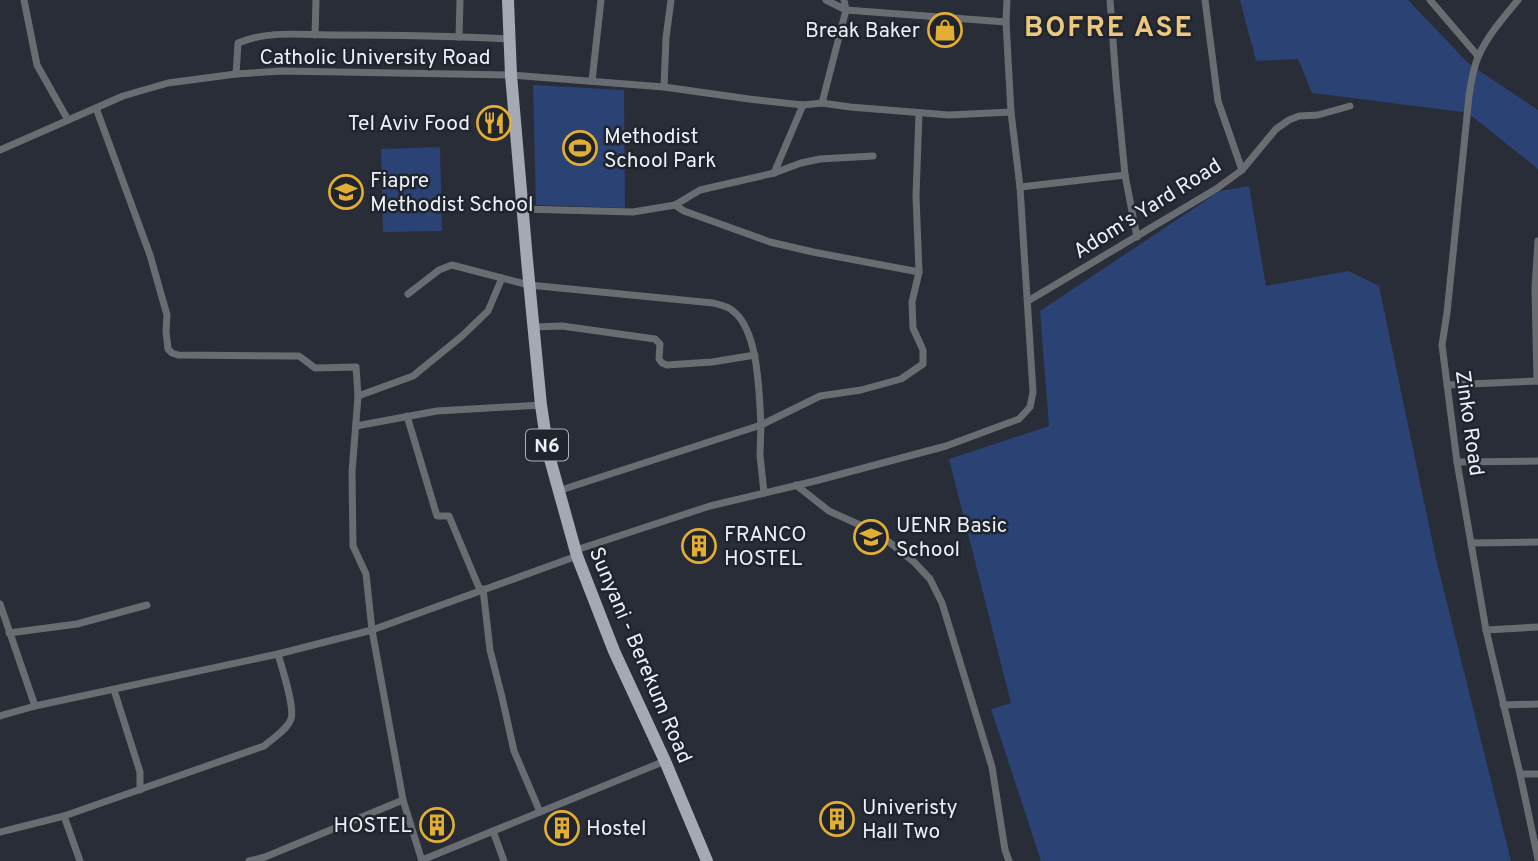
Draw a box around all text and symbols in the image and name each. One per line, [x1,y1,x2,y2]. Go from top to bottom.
shop icon: Break Baker [926,11,964,49]
district label: BOFRE ASE [1024,11,1194,47]
place label: Break Baker [805,18,920,45]
street label: Catholic University Road [259,45,491,72]
restaurant icon: Tel Aviv Food [475,104,513,142]
place label: Tel Aviv Food [348,111,470,138]
place label: Methodist School Park [604,124,716,175]
sports icon: Methodist School Park [561,129,599,167]
street label: Adom's Yard Road [1069,153,1227,266]
place label: Fiapre Methodist School [370,168,533,219]
school or university icon: Fiapre Methodist School [327,173,365,211]
street label: Zinko Road [1448,369,1489,478]
road number: N6 [526,430,568,460]
place label: UENR Basic School [896,513,1007,564]
school or university icon: UENR Basic School [852,518,890,556]
place label: FRANCO HOSTEL [724,522,807,573]
building icon: FRANCO HOSTEL [680,527,718,565]
street label: Sunyani - Berekum Road [582,543,697,768]
place label: Univeristy Hall Two [862,795,958,846]
building icon: Univeristy Hall Two [818,800,856,838]
building icon: HOSTEL [418,806,456,844]
building icon: Hostel [543,809,581,847]
place label: HOSTEL [334,813,412,840]
place label: Hostel [586,816,646,843]

